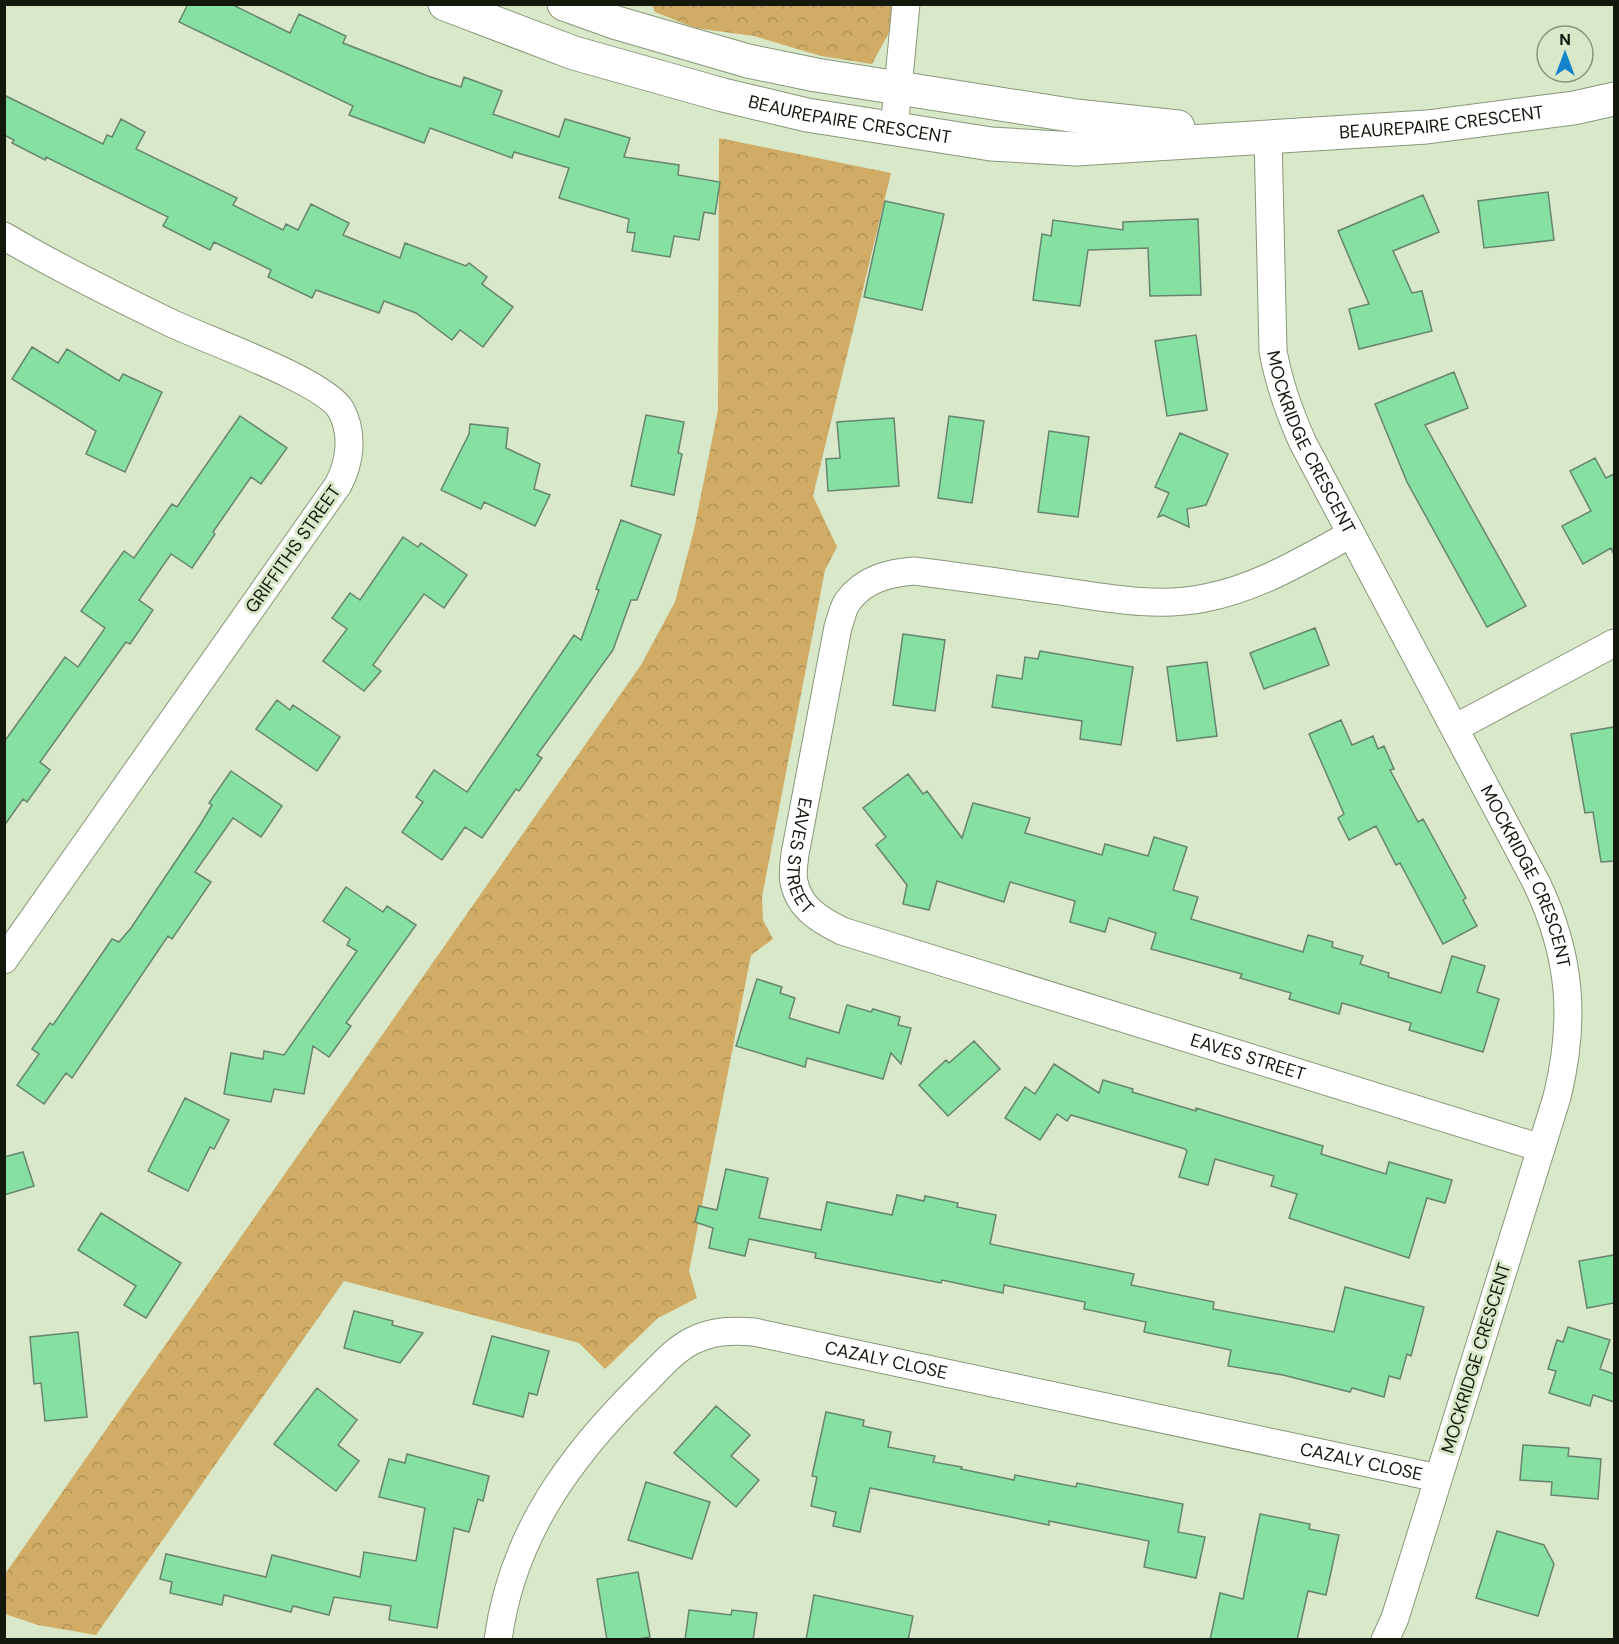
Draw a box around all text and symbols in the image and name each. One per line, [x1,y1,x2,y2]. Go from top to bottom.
north arrow [1535,24,1595,84]
text: N [1559,29,1571,50]
street label: BEAUREPAIRE CRESCENT [746,89,953,150]
street label: BEAUREPAIRE CRESCENT [1338,100,1545,144]
street label: MOCKRIDGE CRESCENT [1261,349,1361,538]
street label: GRIFFITHS STREET [240,480,346,618]
street label: MOCKRIDGE CRESCENT [1475,781,1576,970]
street label: EAVES STREET [781,796,819,919]
street label: EAVES STREET [1187,1028,1308,1086]
street label: MOCKRIDGE CRESCENT [1436,1260,1516,1456]
street label: CAZALY CLOSE [822,1335,950,1385]
street label: CAZALY CLOSE [1298,1437,1425,1486]

